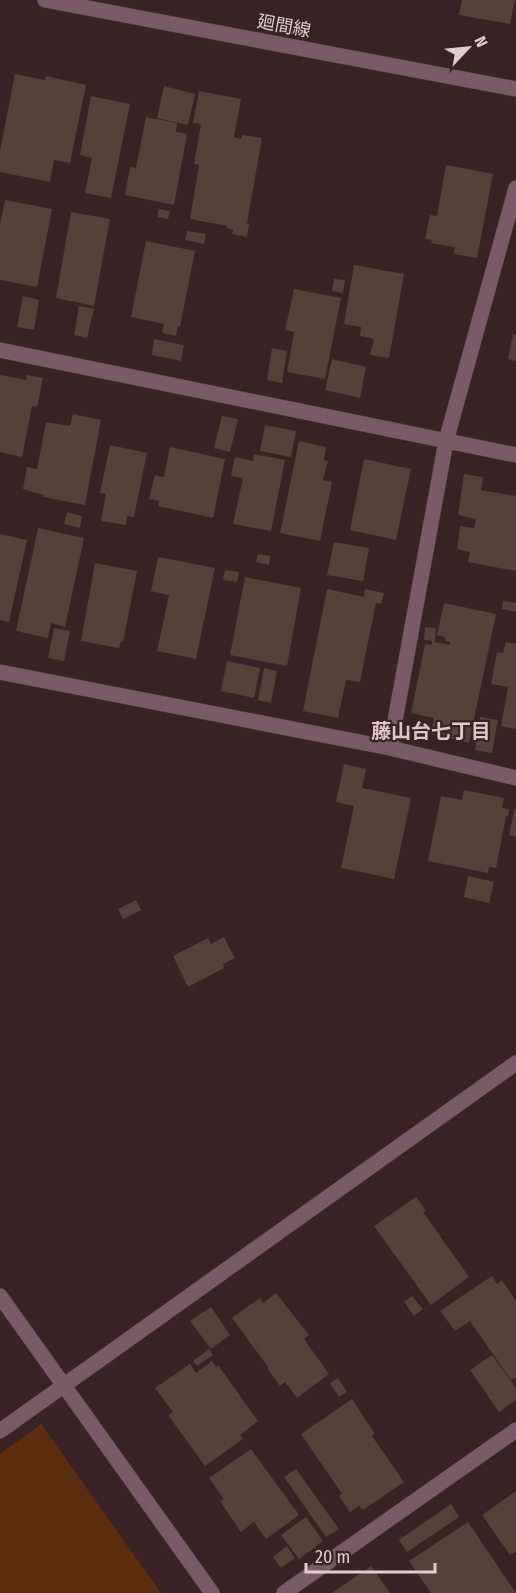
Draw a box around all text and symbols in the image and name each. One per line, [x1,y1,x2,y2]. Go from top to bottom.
street label: 廻間線 [255,10,313,42]
north arrow [438,18,498,78]
text: N [470,33,492,50]
district label: 藤山台七丁目 [371,719,491,743]
scale bar [306,1536,435,1574]
text: 20 m [315,1546,350,1568]

